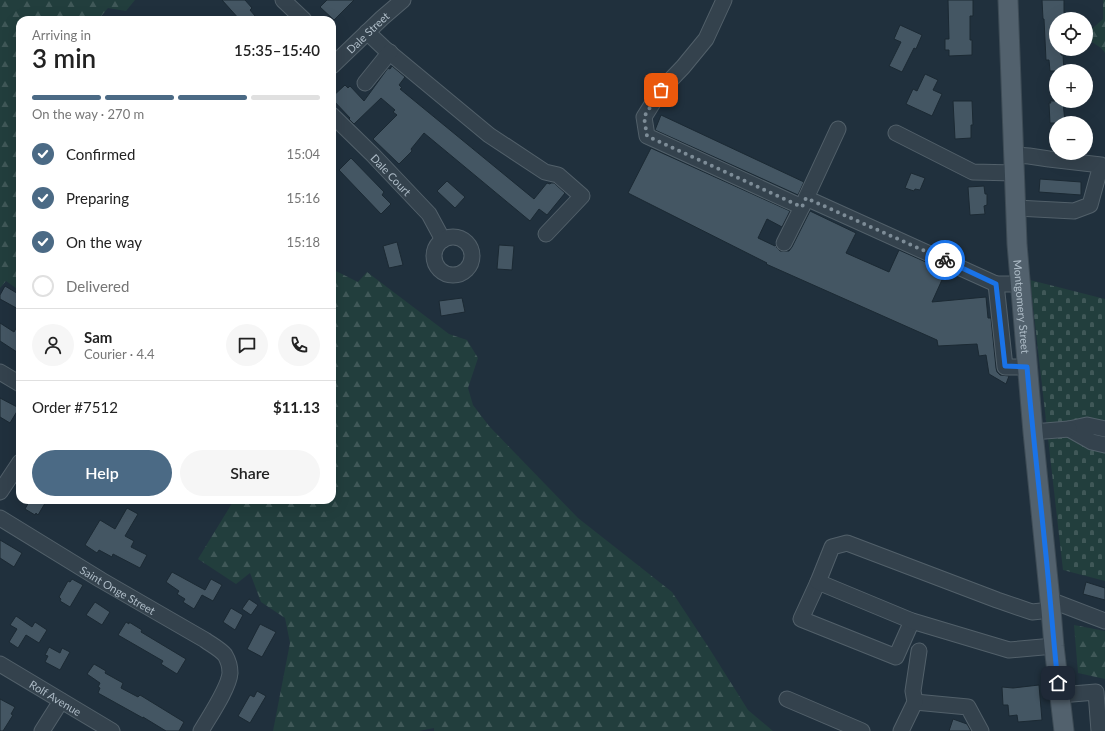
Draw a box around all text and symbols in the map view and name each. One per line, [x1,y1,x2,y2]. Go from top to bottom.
street label: Dale Street [343,9,391,55]
map controls [1049,12,1093,160]
button: locate [1049,12,1093,56]
text: Arriving in [32,27,91,43]
text: 15:35–15:40 [234,41,320,59]
text: 3 min [32,42,96,74]
button: + [1049,64,1093,108]
pin [644,73,678,107]
icon: bag [650,79,672,101]
text: On the way · 270 m [32,106,144,122]
button: − [1049,116,1093,160]
icon: check [32,143,54,165]
text: Confirmed [66,145,135,163]
text: 15:04 [287,146,320,162]
street label: Dale Court [369,151,414,198]
icon: check [32,187,54,209]
text: Preparing [66,189,129,207]
text: 15:16 [287,190,320,206]
icon: check [32,231,54,253]
text: On the way [66,233,142,251]
text: 15:18 [287,234,320,250]
courier [925,240,965,280]
icon: bike [934,249,956,271]
street label: Montgomery Street [1012,259,1033,354]
text: Delivered [66,277,129,295]
button: person [32,324,74,366]
button: chat [226,324,268,366]
button: phone [278,324,320,366]
text: Sam [84,328,112,346]
text: Courier · 4.4 [84,346,155,362]
text: Order #7512 [32,398,118,416]
text: $11.13 [273,398,320,416]
button: Help [32,450,172,496]
button: Share [180,450,320,496]
street label: Saint Onge Street [78,562,158,617]
pin [1041,666,1075,700]
icon: home [1047,672,1069,694]
street label: Rolf Avenue [28,677,84,718]

